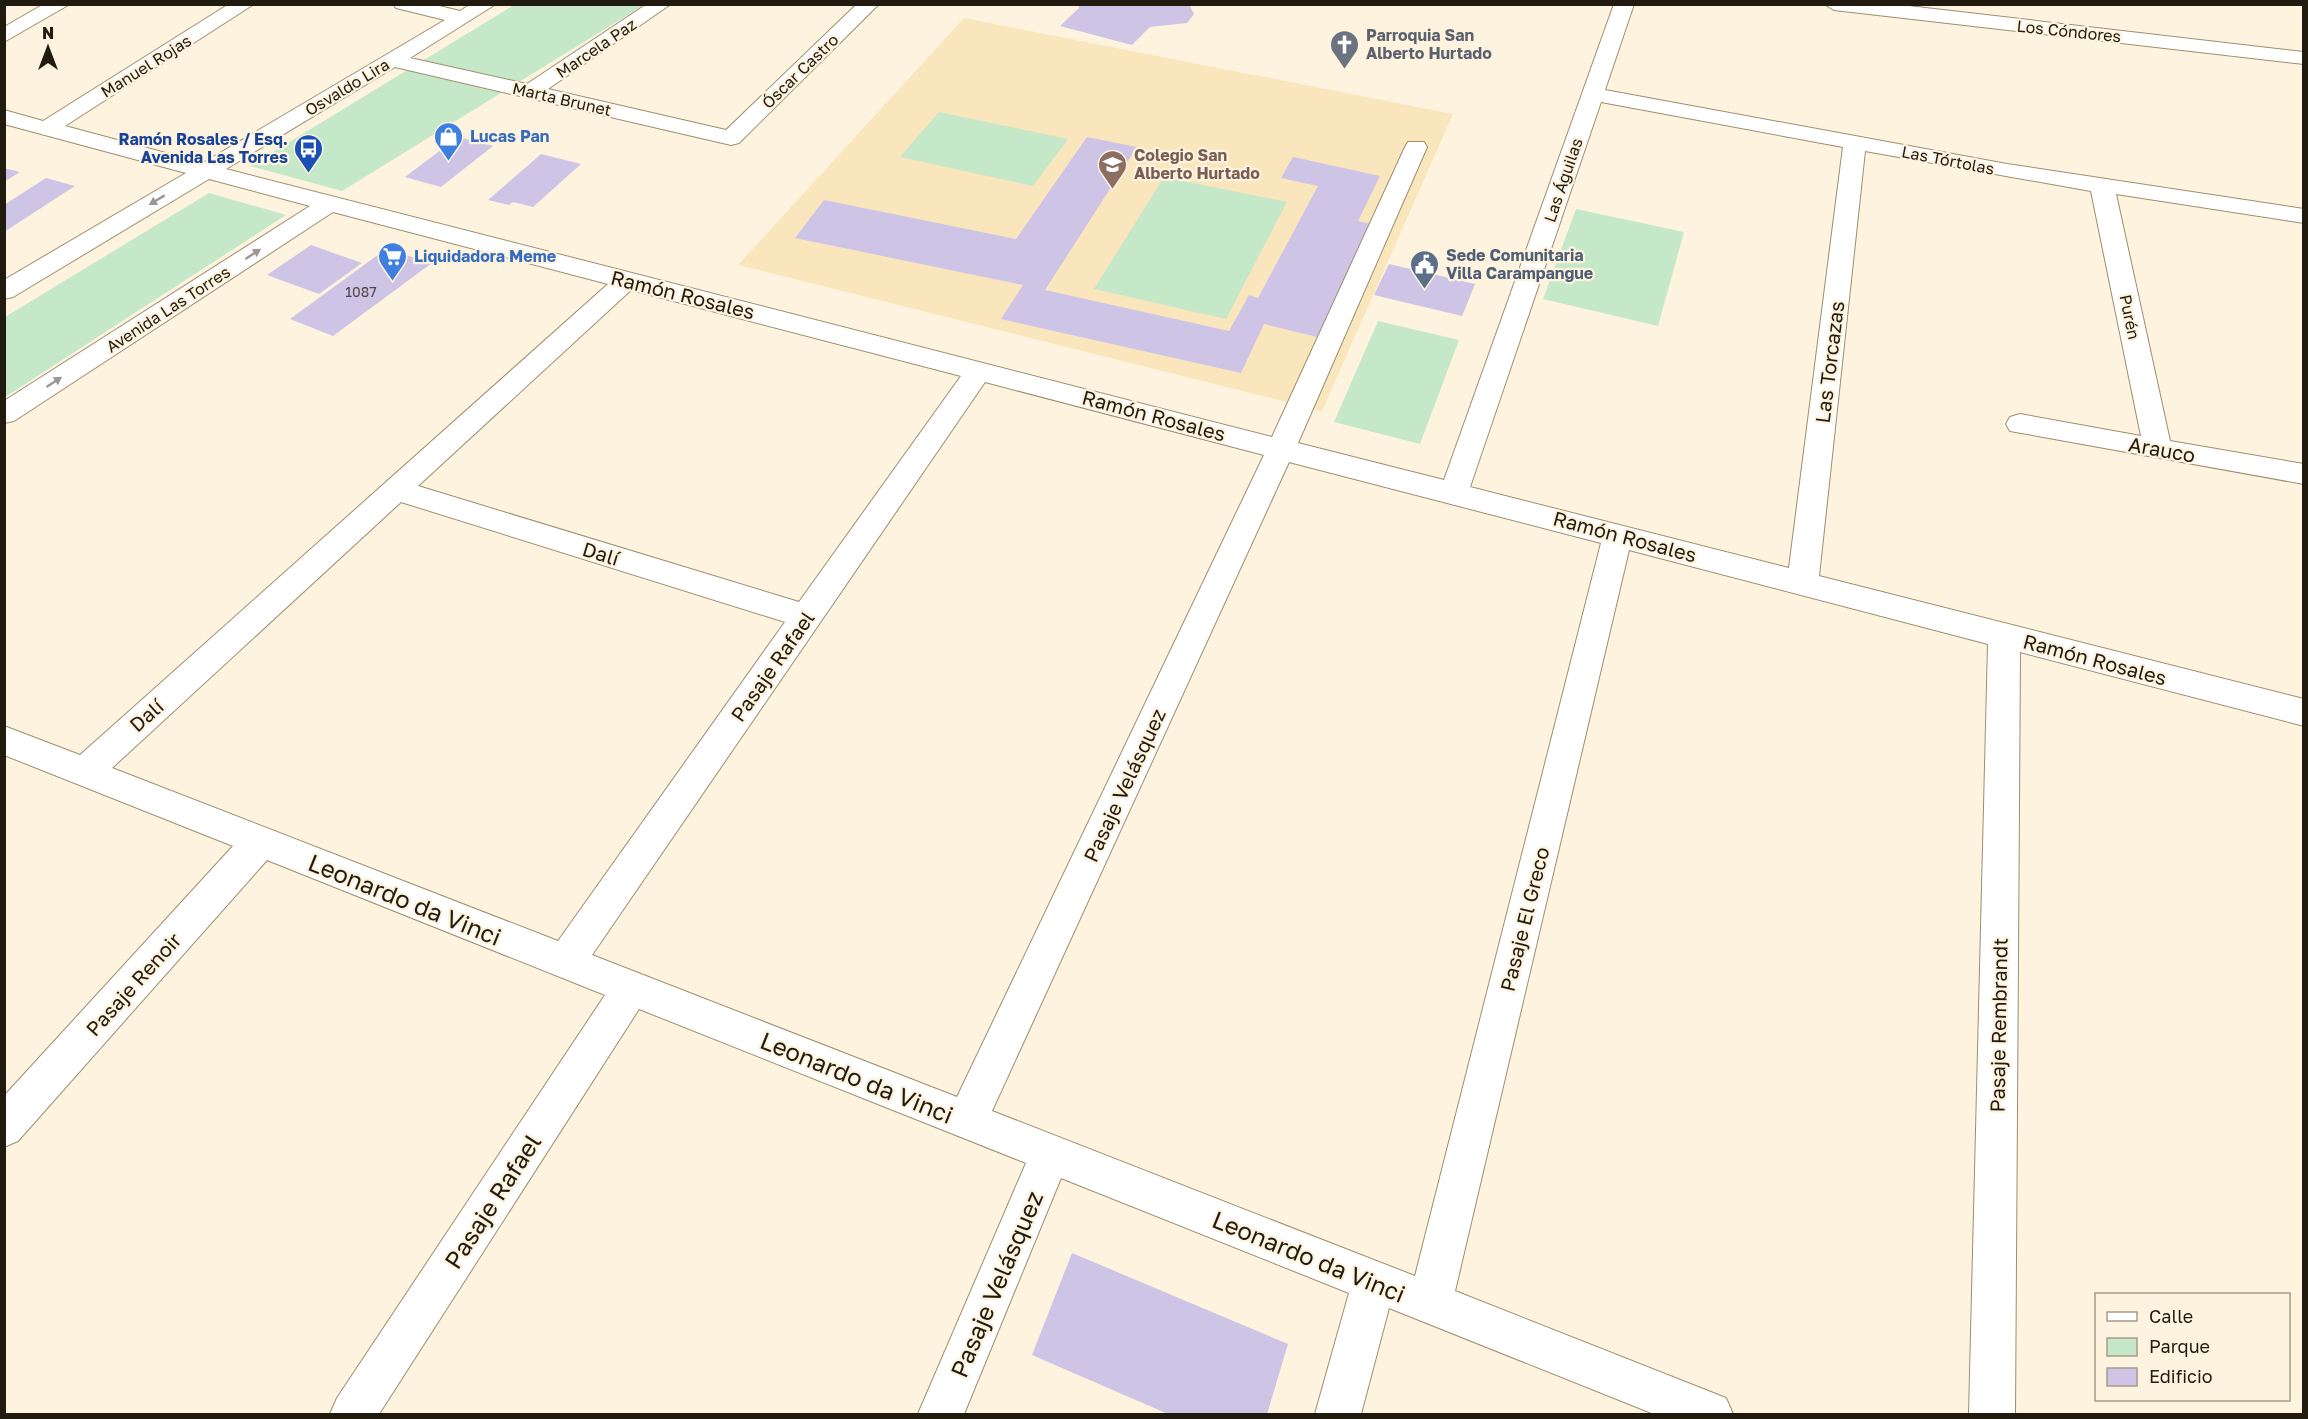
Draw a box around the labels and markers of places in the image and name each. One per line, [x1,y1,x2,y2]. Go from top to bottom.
place label: Parroquia San Alberto Hurtado [1366,25,1492,63]
church icon: Parroquia San Alberto Hurtado [1329,28,1361,70]
shop icon: Lucas Pan [433,120,465,162]
place label: Lucas Pan [470,126,549,146]
place label: Ramón Rosales / Esq. Avenida Las Torres [119,129,288,167]
bus stop icon: Ramón Rosales / Esq. Avenida Las Torres [293,132,325,174]
place label: Colegio San Alberto Hurtado [1134,145,1260,183]
school or university icon: Colegio San Alberto Hurtado [1097,148,1129,190]
supermarket icon: Liquidadora Meme [377,240,409,282]
place label: Sede Comunitaria Villa Carampangue [1446,245,1593,283]
place label: Liquidadora Meme [414,246,556,266]
public building icon: Sede Comunitaria Villa Carampangue [1409,248,1441,290]

